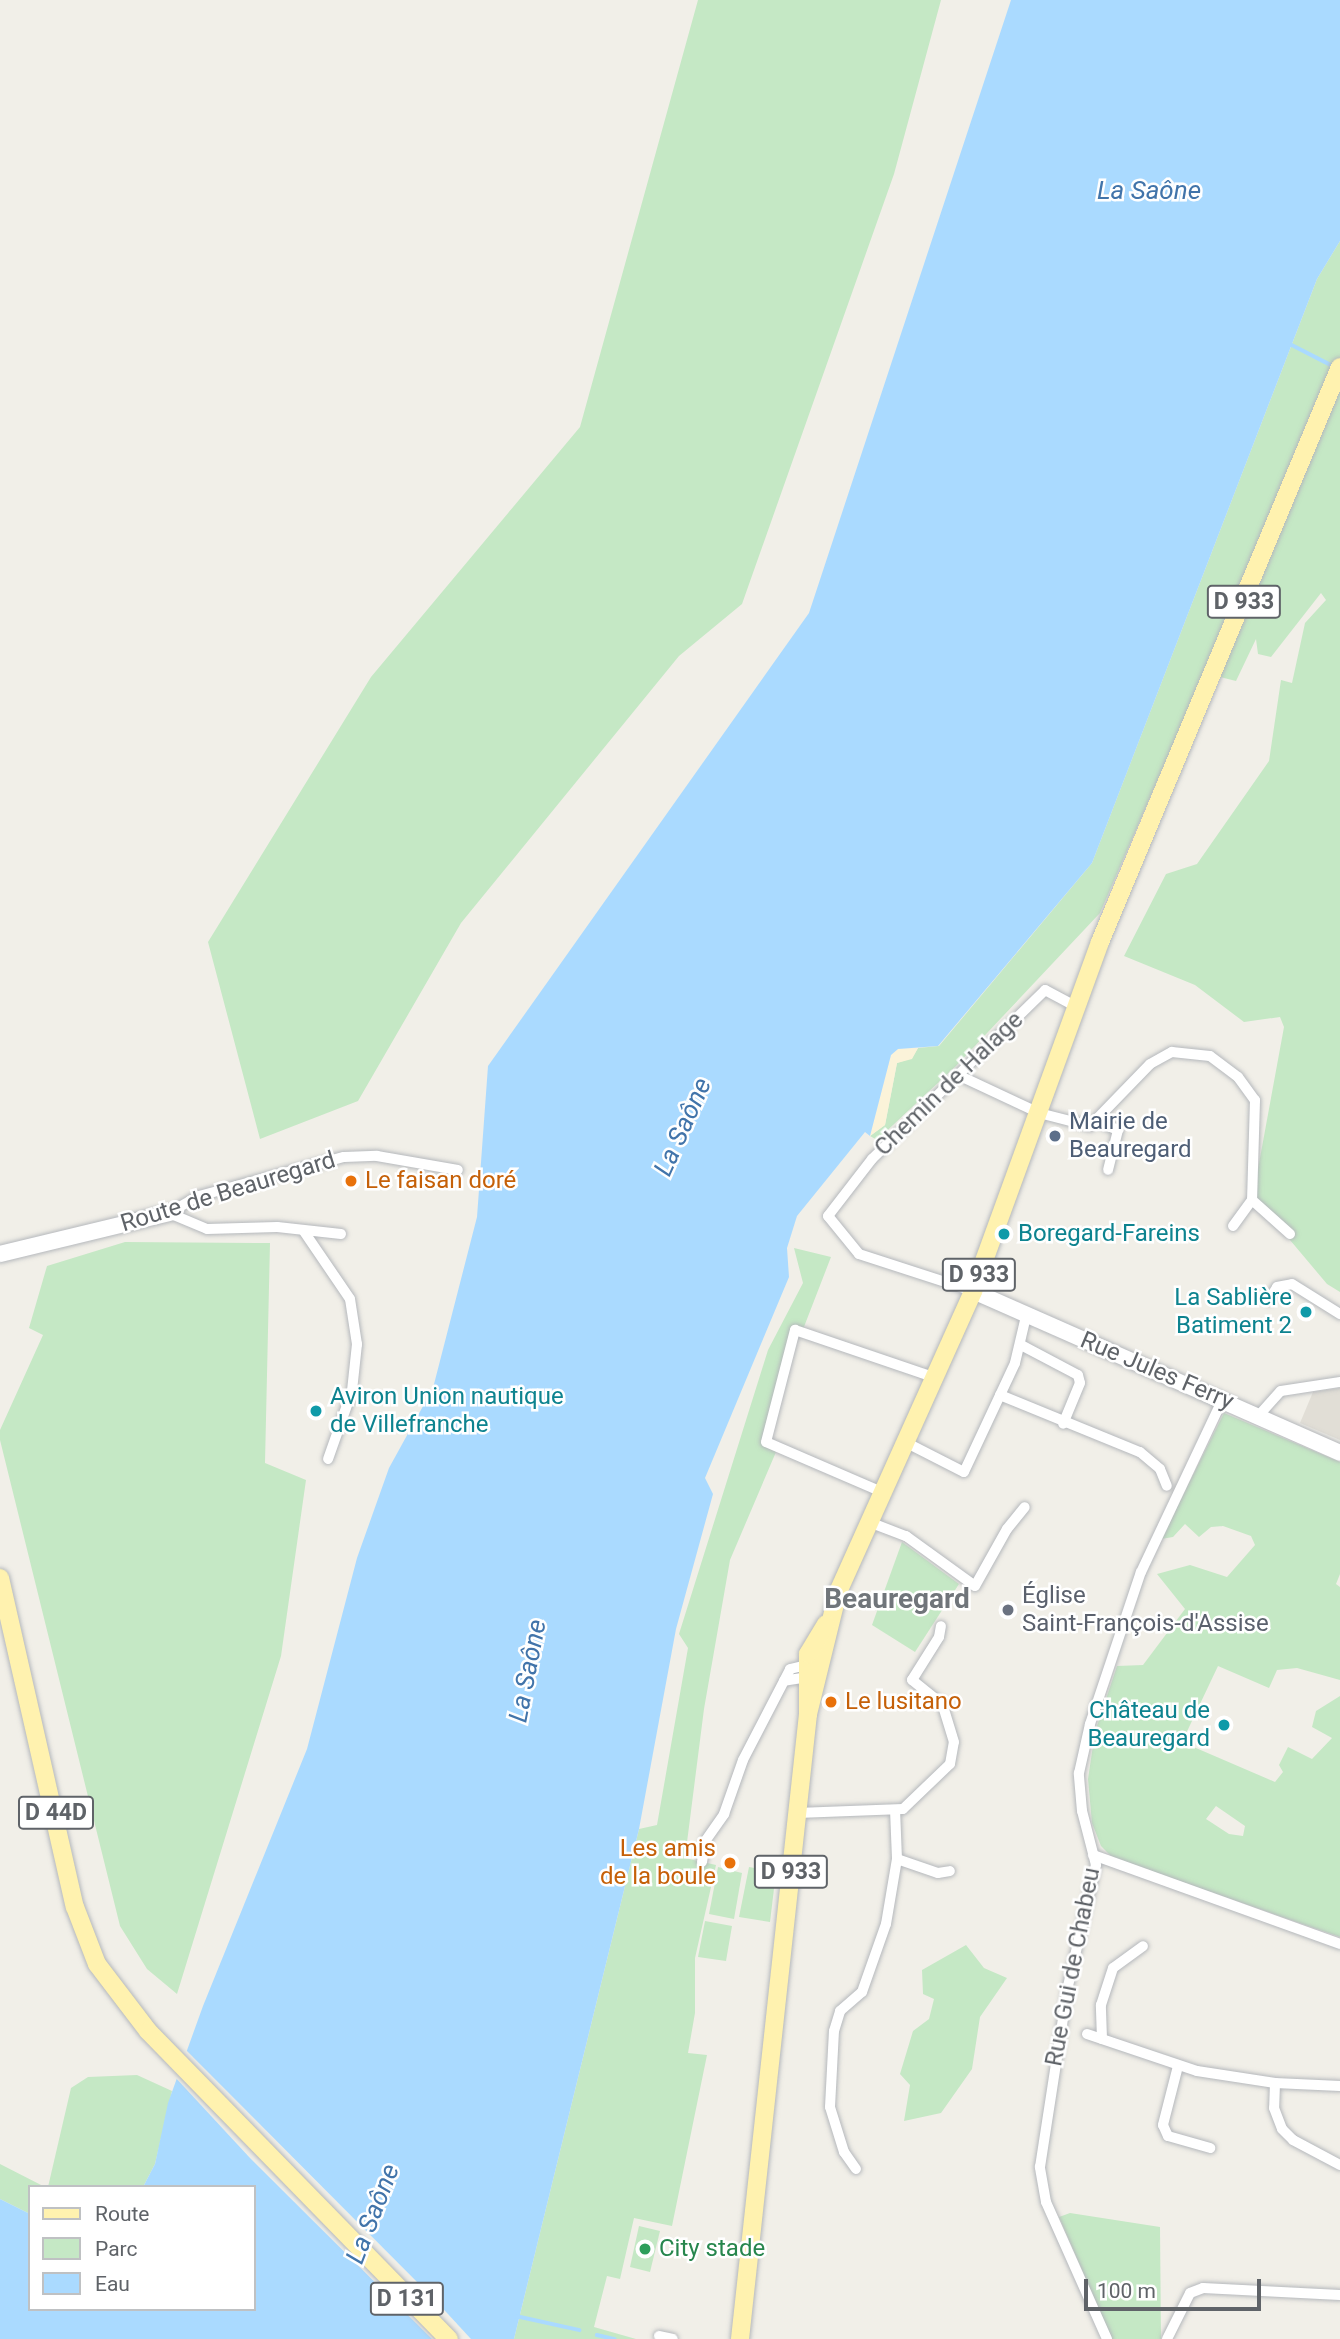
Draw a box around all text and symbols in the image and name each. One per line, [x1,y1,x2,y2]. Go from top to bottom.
water label: La Saône [1097,175,1201,207]
road number: D 933 [1206,582,1282,622]
street label: Chemin de Halage [869,1006,1029,1162]
water label: La Saône [648,1073,718,1181]
place label: Mairie de Beauregard [1069,1108,1192,1164]
marker: Mairie de Beauregard [1047,1128,1063,1144]
street label: Route de Beauregard [117,1146,339,1238]
place label: Le faisan doré [365,1167,516,1195]
marker: Le faisan doré [343,1173,359,1189]
place label: Boregard-Fareins [1018,1220,1200,1248]
marker: Boregard-Fareins [996,1226,1012,1242]
road number: D 933 [940,1256,1018,1294]
place label: La Sablière Batiment 2 [1174,1284,1292,1340]
marker: La Sablière Batiment 2 [1298,1304,1314,1320]
street label: Rue Jules Ferry [1076,1326,1238,1416]
place label: Aviron Union nautique de Villefranche [330,1383,564,1439]
marker: Aviron Union nautique de Villefranche [308,1403,324,1419]
district label: Beauregard [824,1582,970,1616]
place label: Église Saint-François-d'Assise [1022,1582,1269,1638]
marker: Église Saint-François-d'Assise [1000,1602,1016,1618]
water label: La Saône [503,1617,553,1725]
place label: Le lusitano [845,1688,962,1716]
marker: Le lusitano [823,1694,839,1710]
place label: Château de Beauregard [1087,1697,1210,1753]
marker: Château de Beauregard [1216,1717,1232,1733]
road number: D 44D [18,1794,94,1832]
place label: Les amis de la boule [600,1835,716,1891]
road number: D 933 [752,1853,830,1892]
marker: Les amis de la boule [722,1855,738,1871]
street label: Rue Gui de Chabeu [1040,1865,1106,2069]
water label: La Saône [340,2160,406,2268]
legend [28,2185,256,2311]
text: Route [95,2202,150,2226]
place label: City stade [659,2235,765,2263]
text: Parc [95,2237,137,2261]
marker: City stade [637,2241,653,2257]
scale bar [1088,2266,1265,2310]
text: Eau [95,2272,130,2296]
text: 100 m [1097,2279,1156,2303]
road number: D 131 [368,2280,446,2318]

